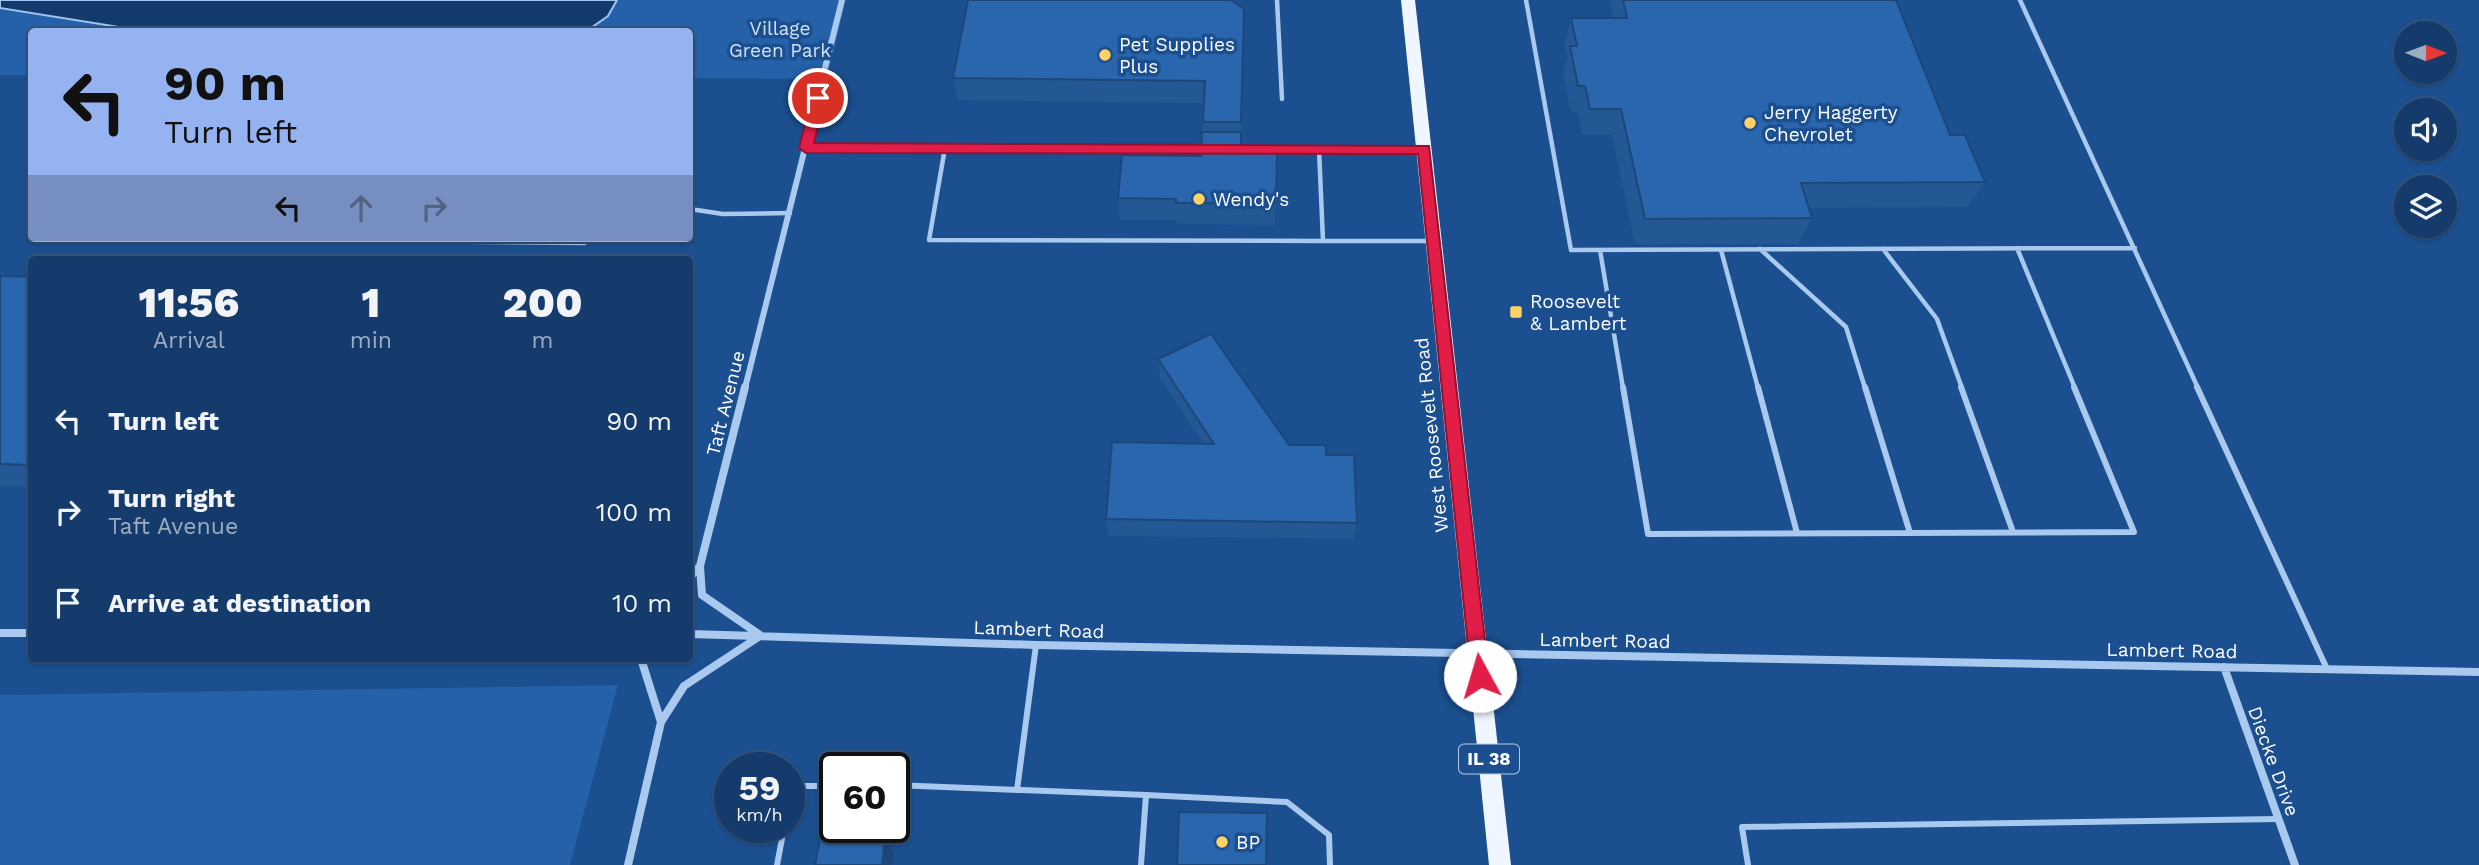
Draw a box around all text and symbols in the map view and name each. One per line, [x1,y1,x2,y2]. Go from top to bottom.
park label: Village Green Park [729,17,831,62]
north arrow [2394,21,2457,84]
map controls [2394,21,2457,238]
place label: Pet Supplies Plus [1119,33,1235,78]
marker: Pet Supplies Plus [1097,47,1113,63]
text: 90 m [164,54,286,112]
icon: left [49,56,140,147]
pin [788,68,848,128]
icon: arrive [799,79,837,117]
button: sound [2394,98,2457,161]
place label: Jerry Haggerty Chevrolet [1764,101,1898,146]
text: Turn left [164,113,297,151]
marker: Jerry Haggerty Chevrolet [1742,115,1758,131]
button: layers [2394,175,2457,238]
place label: Wendy's [1213,188,1289,211]
icon: left [269,189,307,227]
icon: ahead [342,189,380,227]
icon: right [415,189,453,227]
marker: Wendy's [1191,191,1207,207]
text: 11:56 [139,278,239,327]
text: 1 [362,278,380,327]
text: 200 [503,278,582,327]
place label: Roosevelt & Lambert [1530,290,1627,335]
marker: Roosevelt & Lambert [1508,304,1524,320]
text: Arrival [153,327,225,354]
text: min [350,327,392,354]
text: m [532,327,553,354]
street label: West Roosevelt Road [1410,336,1453,534]
street label: Taft Avenue [701,348,750,458]
icon: left [49,402,87,440]
text: Turn left [108,406,219,436]
text: 90 m [606,406,672,436]
text: Turn right [108,483,235,513]
icon: right [49,493,87,531]
text: 100 m [596,497,672,527]
text: Taft Avenue [108,513,238,540]
icon: arrive [49,584,87,622]
text: Arrive at destination [108,588,371,618]
text: 10 m [612,588,672,618]
street label: Lambert Road [973,616,1105,643]
street label: Lambert Road [1539,628,1671,653]
street label: Lambert Road [2106,638,2238,663]
position arrow [1443,639,1517,713]
street label: Diecke Drive [2243,703,2304,819]
road number: IL 38 [1459,744,1519,774]
speed limit sign: 60 [819,752,910,843]
text: 59 [739,767,780,809]
text: km/h [736,804,783,825]
place label: BP [1236,831,1260,854]
marker: BP [1214,834,1230,850]

